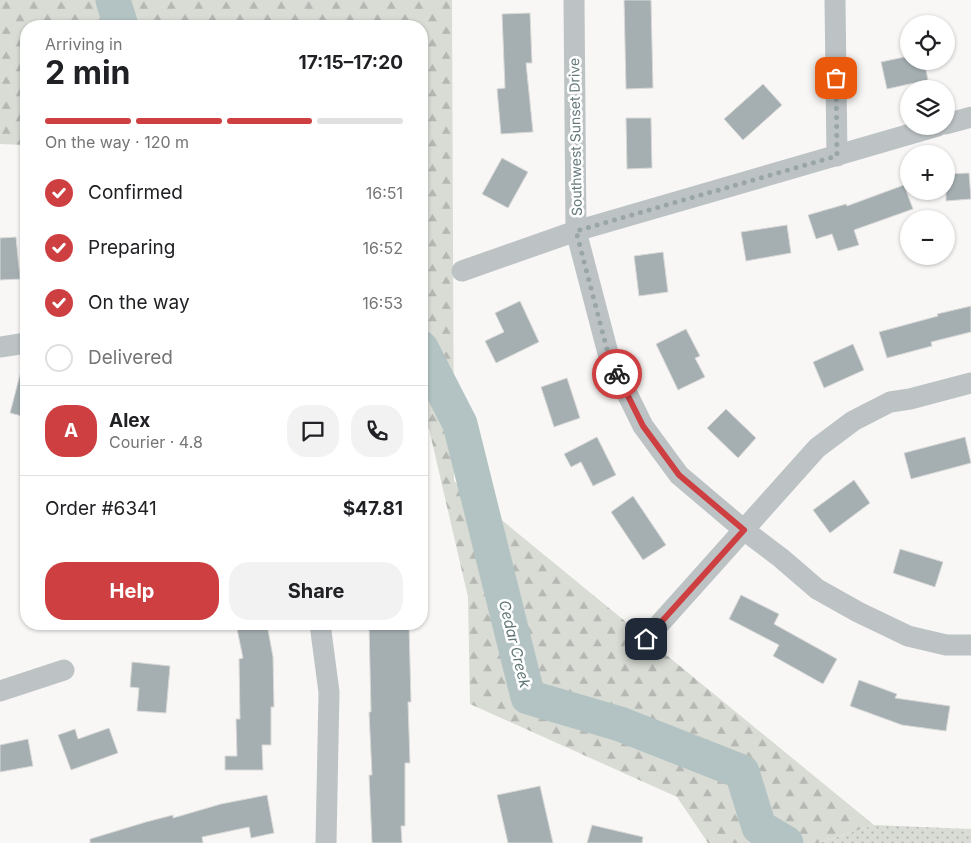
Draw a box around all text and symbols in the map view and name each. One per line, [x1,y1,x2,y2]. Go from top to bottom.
map controls [900,15,955,265]
button: locate [900,15,955,70]
text: Arriving in [45,34,122,54]
text: 17:15–17:20 [298,51,403,74]
text: 2 min [45,53,131,92]
pin [815,57,857,99]
street label: Southwest Sunset Drive [565,58,585,216]
icon: bag [822,64,850,92]
button: layers [900,80,955,135]
text: On the way · 120 m [45,132,189,152]
button: + [900,145,955,200]
icon: check [45,179,73,207]
text: Confirmed [88,181,183,204]
text: 16:51 [366,183,403,203]
button: − [900,210,955,265]
icon: check [45,234,73,262]
text: Preparing [88,236,175,259]
text: 16:52 [362,238,403,258]
icon: check [45,289,73,317]
text: On the way [88,291,190,314]
text: 16:53 [362,293,403,313]
text: Delivered [88,346,173,369]
courier [592,349,642,399]
icon: bike [603,360,631,388]
button: chat [287,405,339,457]
button: phone [351,405,403,457]
text: Alex [109,409,150,432]
text: A [64,419,78,442]
text: Courier · 4.8 [109,432,203,452]
text: Order #6341 [45,497,157,520]
text: $47.81 [343,497,403,520]
button: Help [45,562,219,620]
button: Share [229,562,403,620]
water label: Cedar Creek [495,598,535,691]
pin [625,618,667,660]
icon: home [632,625,660,653]

